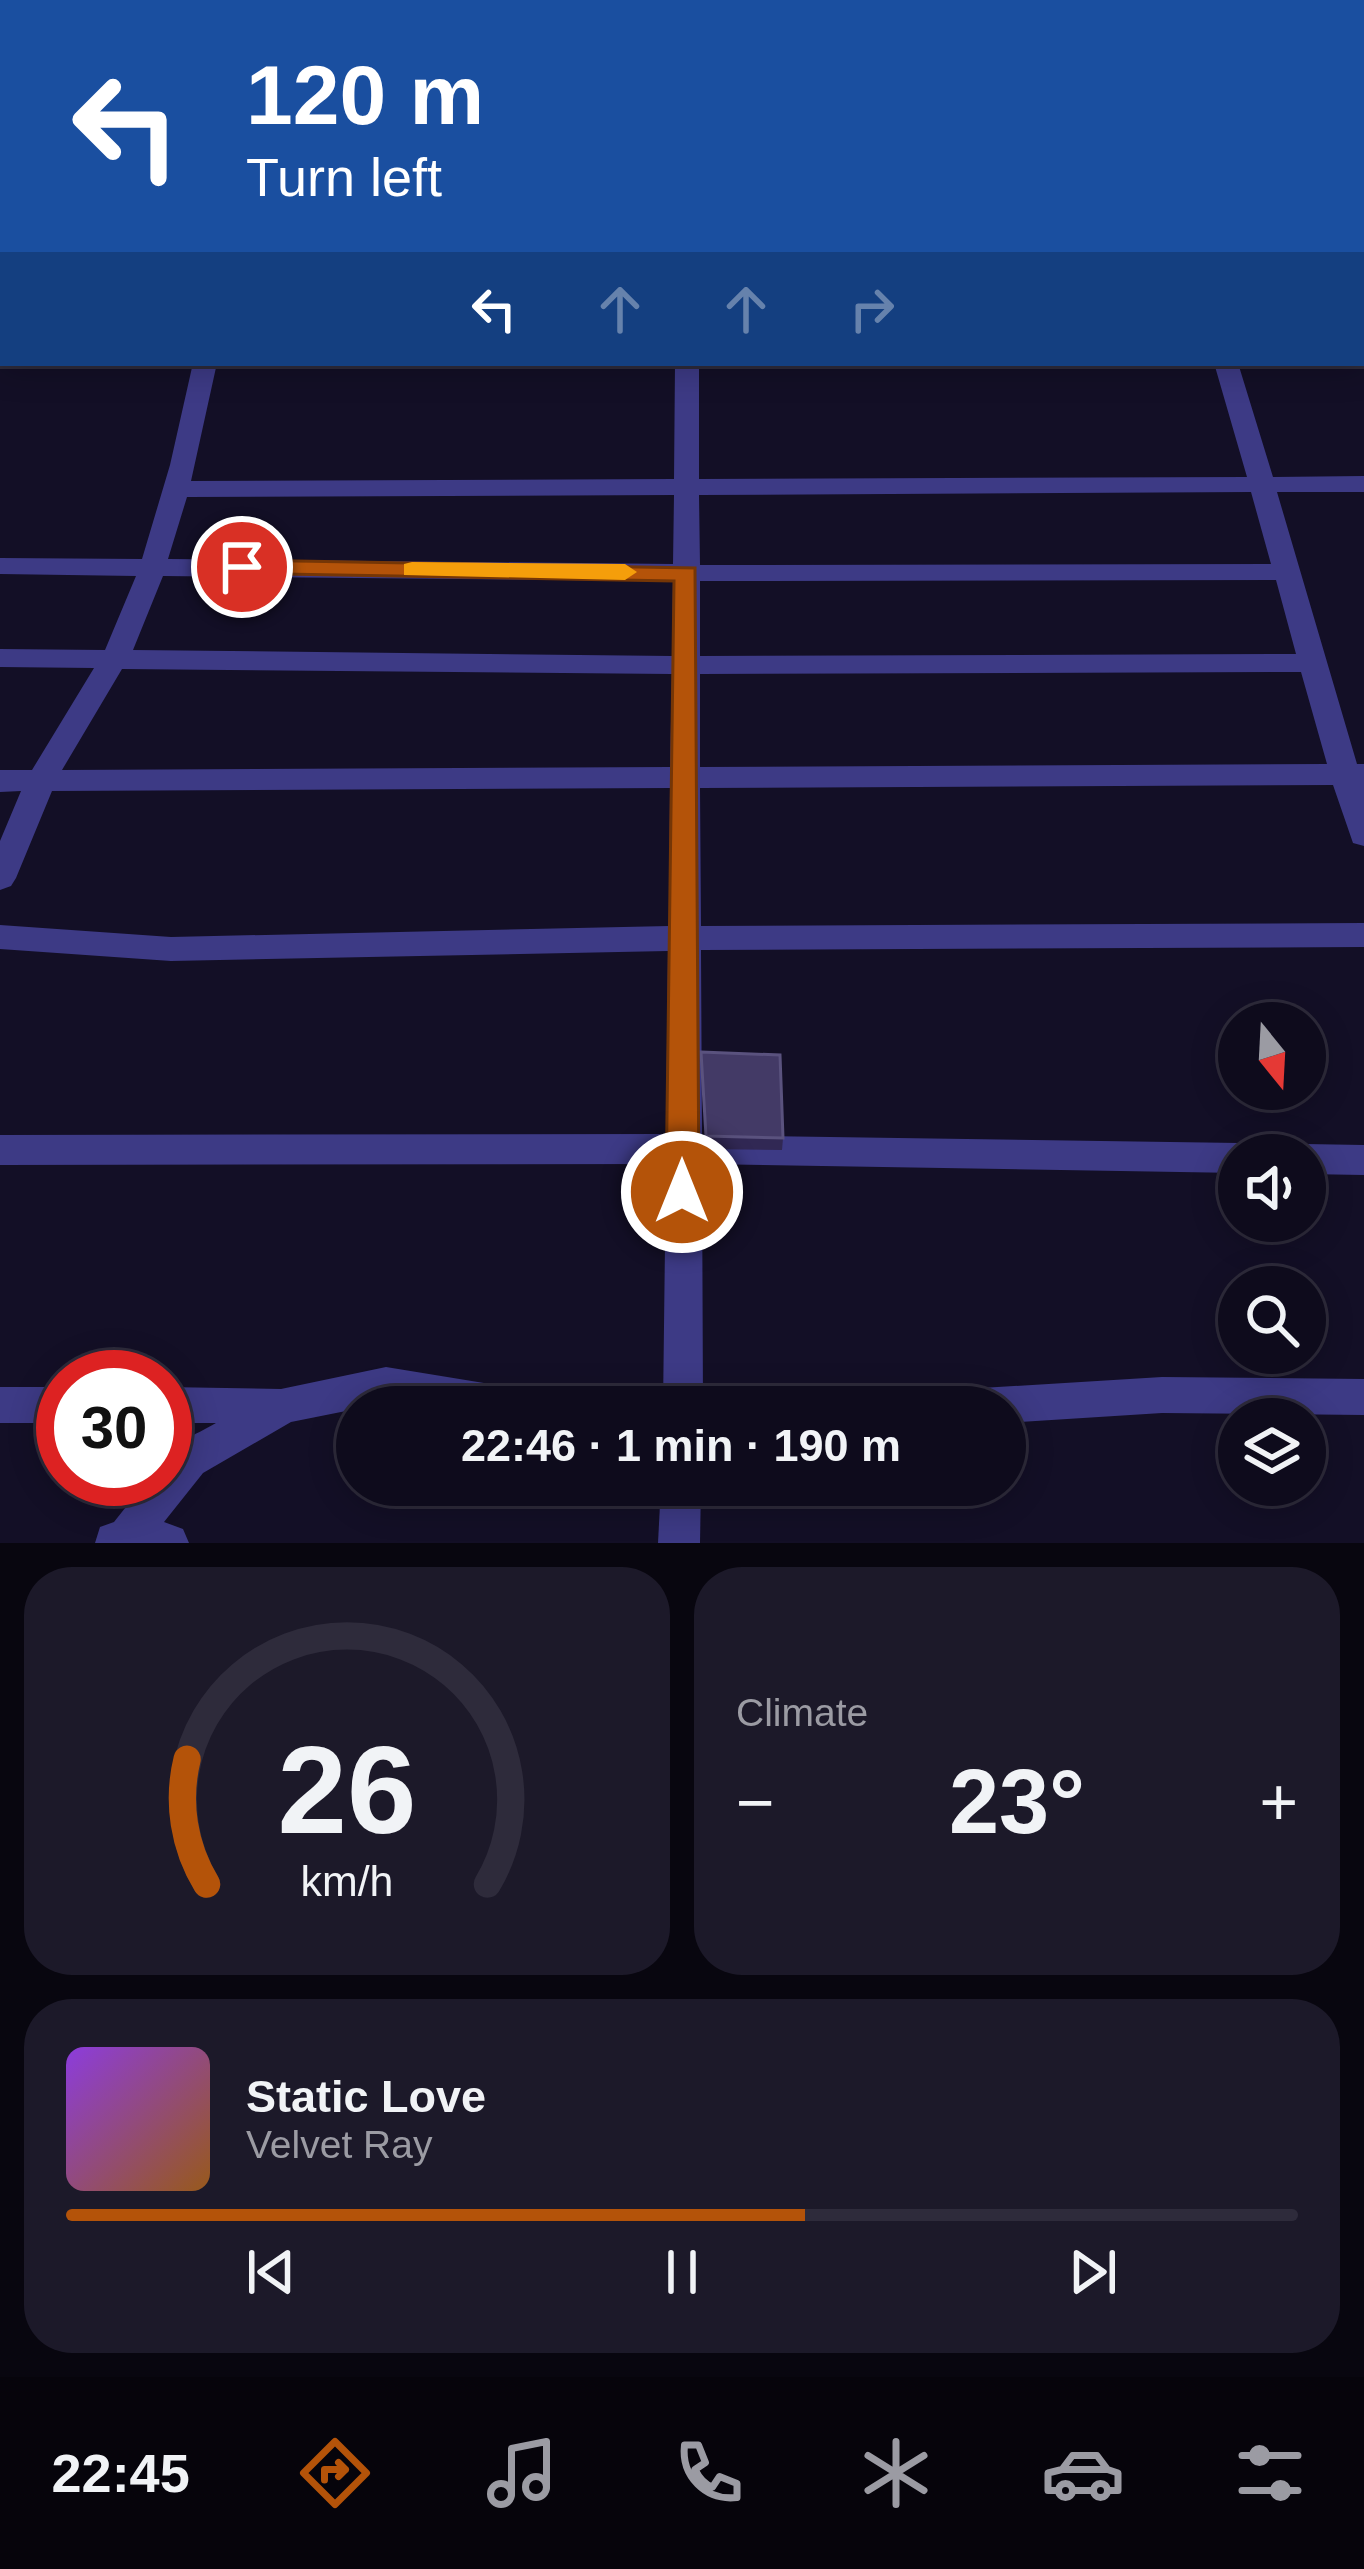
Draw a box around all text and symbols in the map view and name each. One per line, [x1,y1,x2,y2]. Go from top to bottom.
icon: left [48,48,204,204]
text: 120 m [246,48,484,142]
text: Turn left [246,147,442,207]
icon: left [461,276,527,342]
icon: ahead [587,276,653,342]
icon: ahead [713,276,779,342]
icon: right [839,276,905,342]
pin [191,516,293,618]
icon: arrive [209,534,275,600]
north arrow [1218,1002,1326,1110]
map controls [1218,1002,1326,1506]
position arrow [619,1129,745,1255]
button: sound [1218,1134,1326,1242]
button: search [1218,1266,1326,1374]
speed limit sign: 30 [36,1350,192,1506]
button: layers [1218,1398,1326,1506]
text: 22:46 · 1 min · 190 m [461,1420,901,1471]
text: Climate [736,1691,868,1734]
text: 26 [278,1720,416,1859]
text: 23° [949,1752,1085,1852]
text: − [736,1765,775,1839]
text: + [1259,1765,1298,1839]
text: km/h [301,1857,393,1905]
text: Static Love [246,2071,486,2122]
text: Velvet Ray [246,2123,432,2166]
icon: previous [238,2239,304,2305]
icon: pause [649,2239,715,2305]
icon: next [1060,2239,1126,2305]
icon: directions [293,2431,377,2515]
icon: music [480,2431,564,2515]
icon: phone [667,2431,751,2515]
icon: climate [854,2431,938,2515]
icon: car [1041,2431,1125,2515]
icon: filters [1228,2431,1312,2515]
text: 22:45 [52,2443,190,2503]

